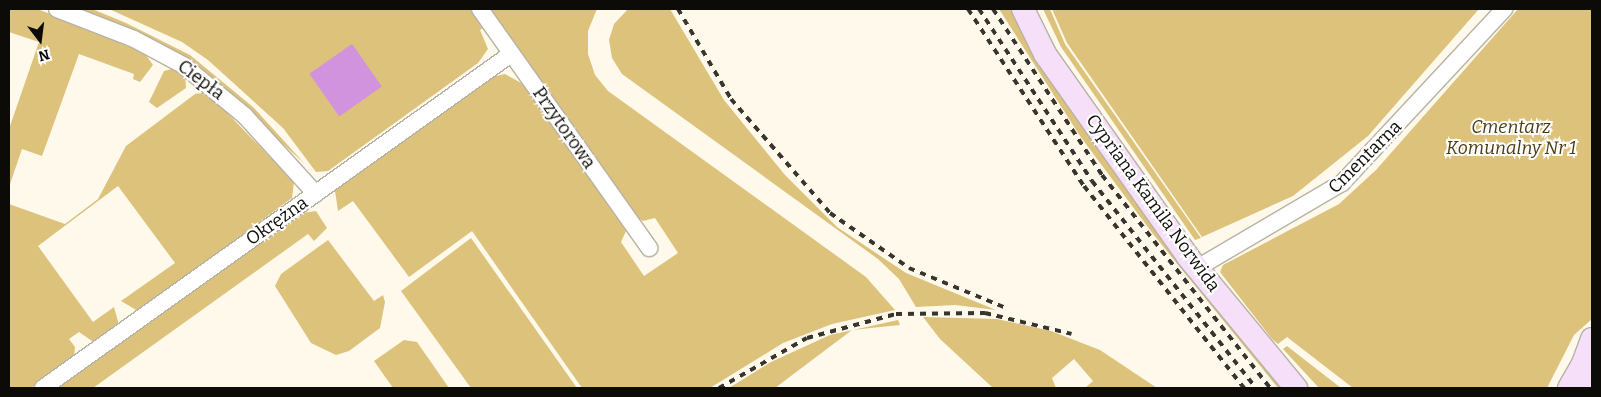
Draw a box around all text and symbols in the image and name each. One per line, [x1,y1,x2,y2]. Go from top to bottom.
north arrow [15,15,65,65]
text: N [37,45,51,65]
street label: Ciepła [173,55,229,105]
street label: Przytorowa [528,83,600,173]
street label: Cypriana Kamila Norwida [1081,110,1225,296]
street label: Cmentarna [1324,116,1406,198]
park label: Cmentarz Komunalny Nr 1 [1446,117,1576,160]
street label: Okrężna [242,192,312,250]

